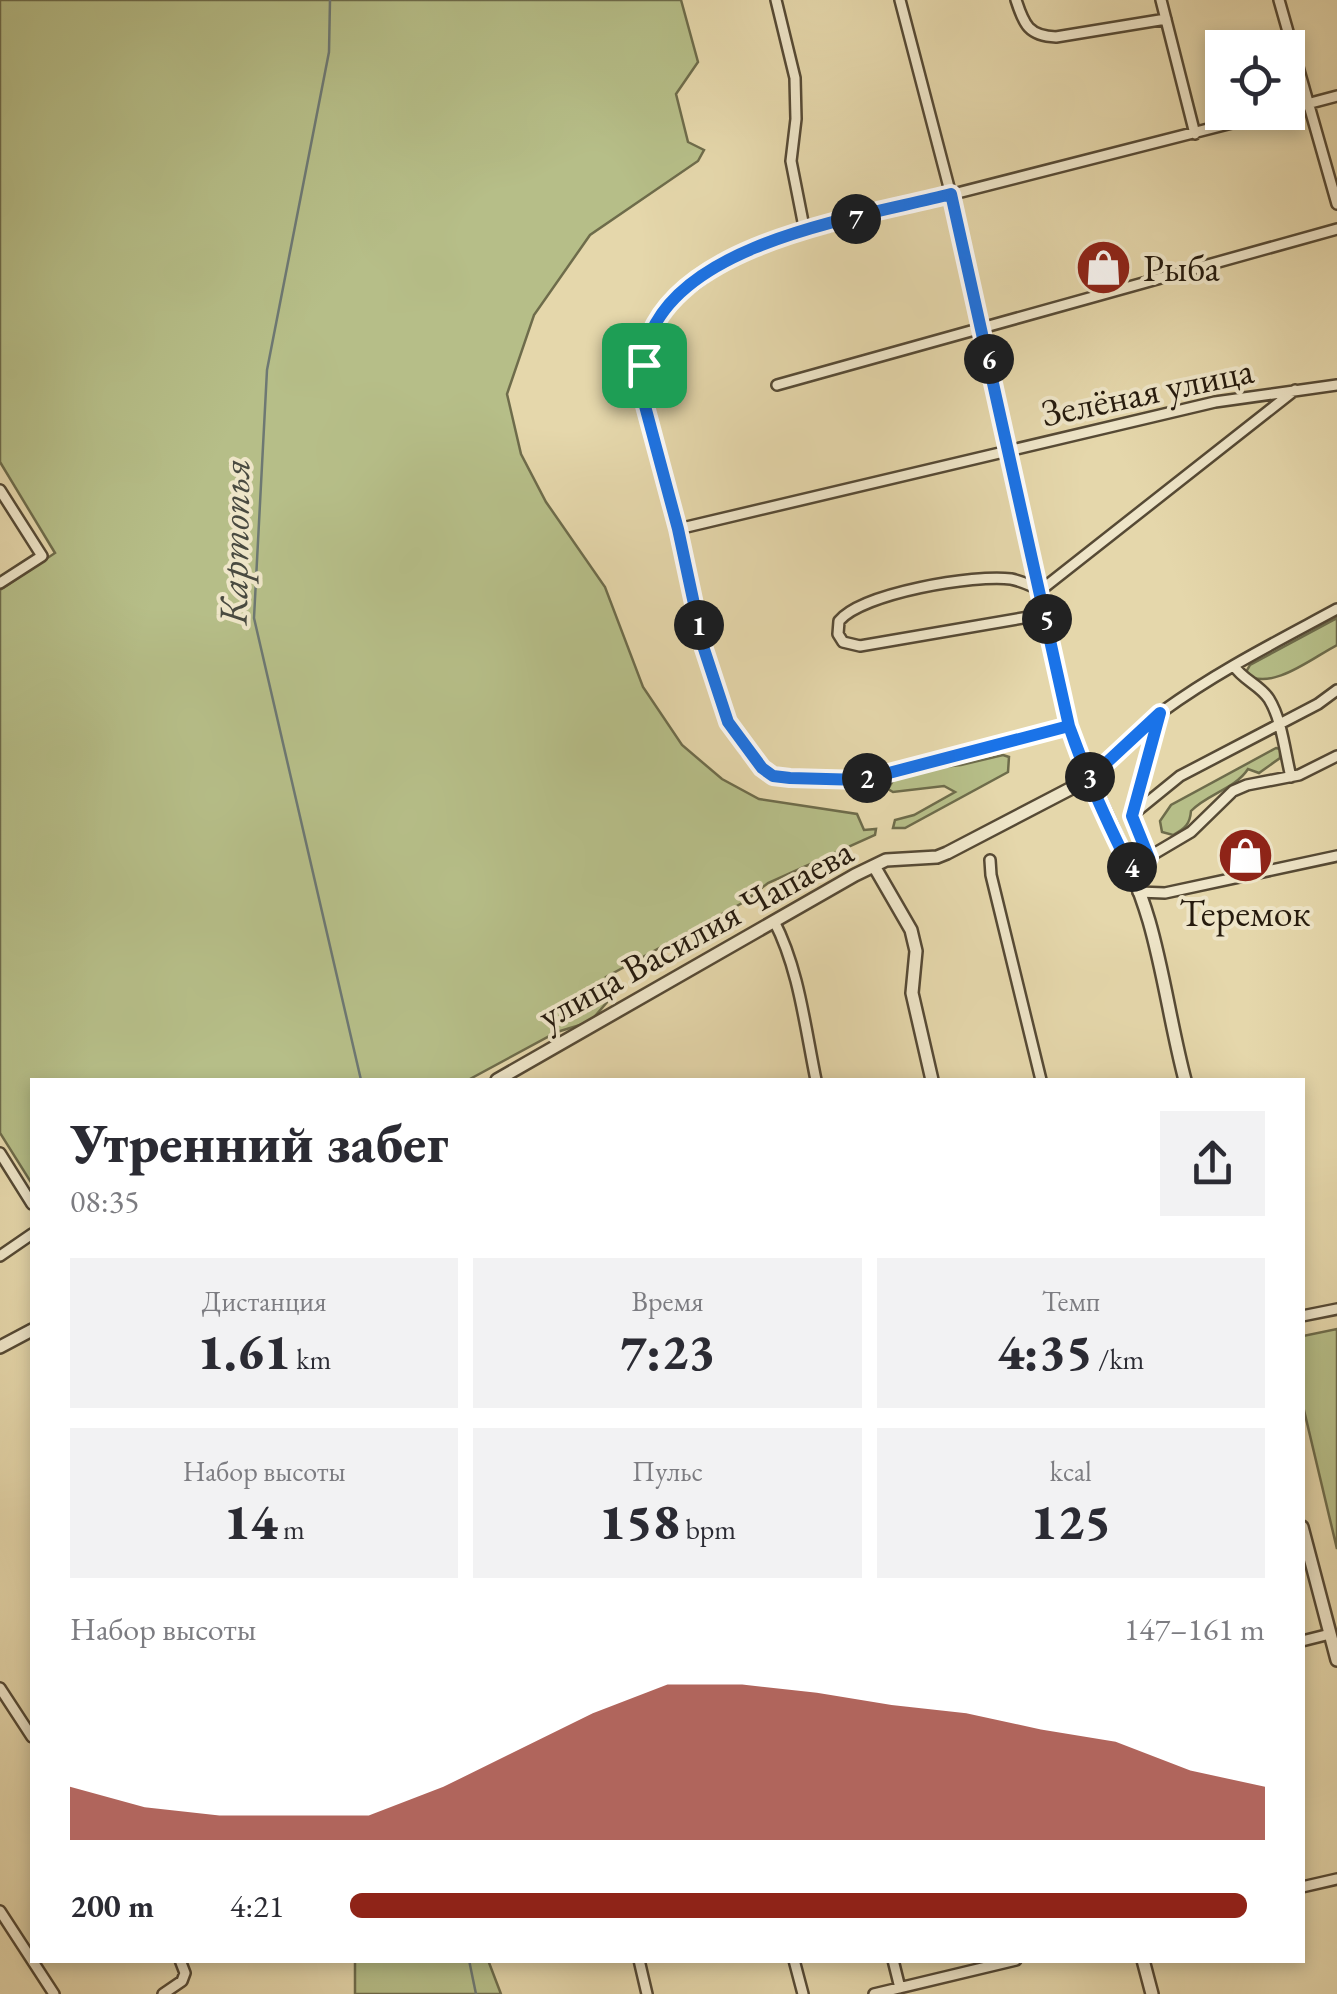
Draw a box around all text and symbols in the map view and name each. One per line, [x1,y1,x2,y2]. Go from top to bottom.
map controls [1205,30,1305,130]
button: locate [1205,30,1305,130]
pin: 7 [831,194,881,244]
text: 7 [849,201,863,237]
shop icon: Рыба [1074,237,1134,297]
place label: Рыба [1143,243,1220,292]
pin [602,323,687,408]
pin: 6 [964,334,1014,384]
icon: arrive [617,338,672,393]
text: 6 [982,341,996,377]
street label: Зелёная улица [1036,344,1258,437]
water label: Картопья [207,458,261,627]
pin: 5 [1022,594,1072,644]
pin: 1 [674,600,724,650]
text: 5 [1040,601,1054,637]
text: 1 [692,607,706,643]
pin: 3 [1065,752,1115,802]
pin: 2 [842,753,892,803]
text: 3 [1083,759,1097,795]
text: 2 [860,760,874,796]
shop icon: Теремок [1215,825,1275,885]
street label: улица Василия Чапаева [529,826,862,1040]
pin: 4 [1107,842,1157,892]
text: 4 [1125,849,1139,885]
place label: Теремок [1179,888,1311,937]
text: Утренний забег [70,1107,449,1178]
button: share [1160,1111,1265,1216]
text: 08:35 [70,1180,139,1222]
text: Дистанция [202,1283,327,1319]
text: Время [632,1283,703,1319]
text: Темп [1042,1283,1100,1319]
text: 1.61 [197,1319,291,1384]
text: 7:23 [620,1319,715,1384]
text: 4:35 [997,1319,1093,1384]
text: km [291,1341,331,1377]
text: /km [1093,1341,1144,1377]
text: Набор высоты [183,1453,346,1489]
text: Пульс [632,1453,703,1489]
text: kcal [1050,1453,1092,1489]
text: 14 [223,1489,277,1554]
text: 158 [599,1489,680,1554]
text: 125 [1030,1489,1111,1554]
text: m [277,1511,305,1547]
text: bpm [680,1511,736,1547]
text: Набор высоты [70,1608,256,1650]
text: 147–161 m [1124,1608,1265,1650]
text: 200 m [70,1885,154,1927]
text: 4:21 [230,1885,284,1927]

